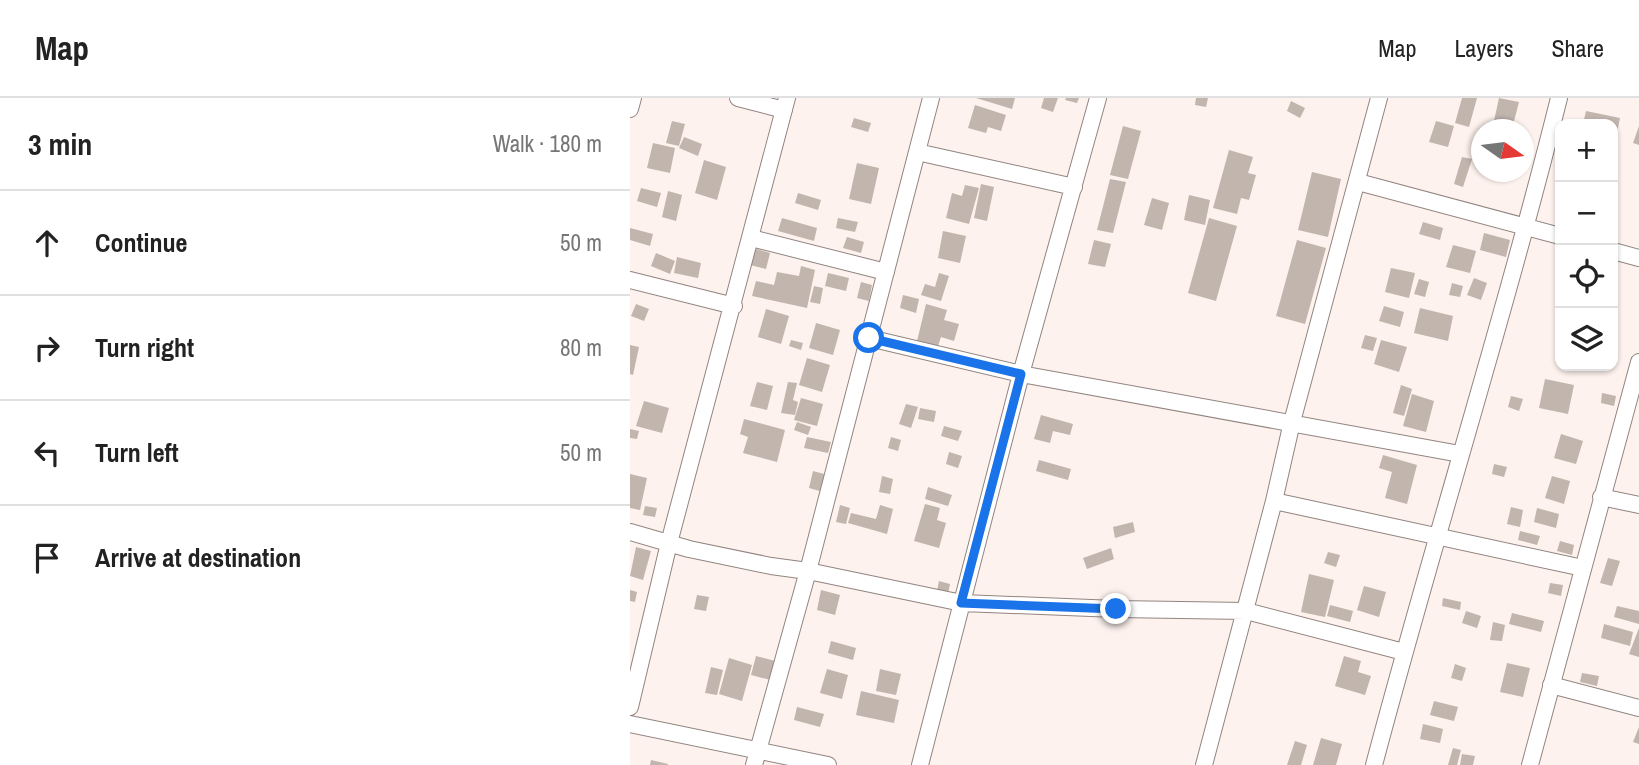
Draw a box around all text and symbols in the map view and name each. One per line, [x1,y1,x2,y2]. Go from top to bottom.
text: Map [35,26,89,70]
text: Map [1378,32,1416,64]
text: Layers [1454,32,1513,64]
text: Share [1551,32,1604,64]
north arrow [1471,119,1534,182]
map controls [1555,119,1618,371]
button: + [1555,119,1618,182]
text: 3 min [28,124,92,164]
text: Walk · 180 m [493,128,602,159]
button: − [1555,182,1618,245]
icon: ahead [28,224,66,262]
text: Continue [95,225,187,260]
text: 50 m [560,227,602,258]
button: locate [1555,245,1618,308]
button: layers [1555,308,1618,371]
route start [853,322,884,353]
icon: right [28,329,66,367]
text: Turn right [95,330,194,365]
text: 80 m [560,332,602,363]
icon: left [28,434,66,472]
text: Turn left [95,435,179,470]
text: 50 m [560,437,602,468]
icon: arrive [28,539,66,577]
text: Arrive at destination [95,540,301,575]
route end [1100,593,1131,624]

